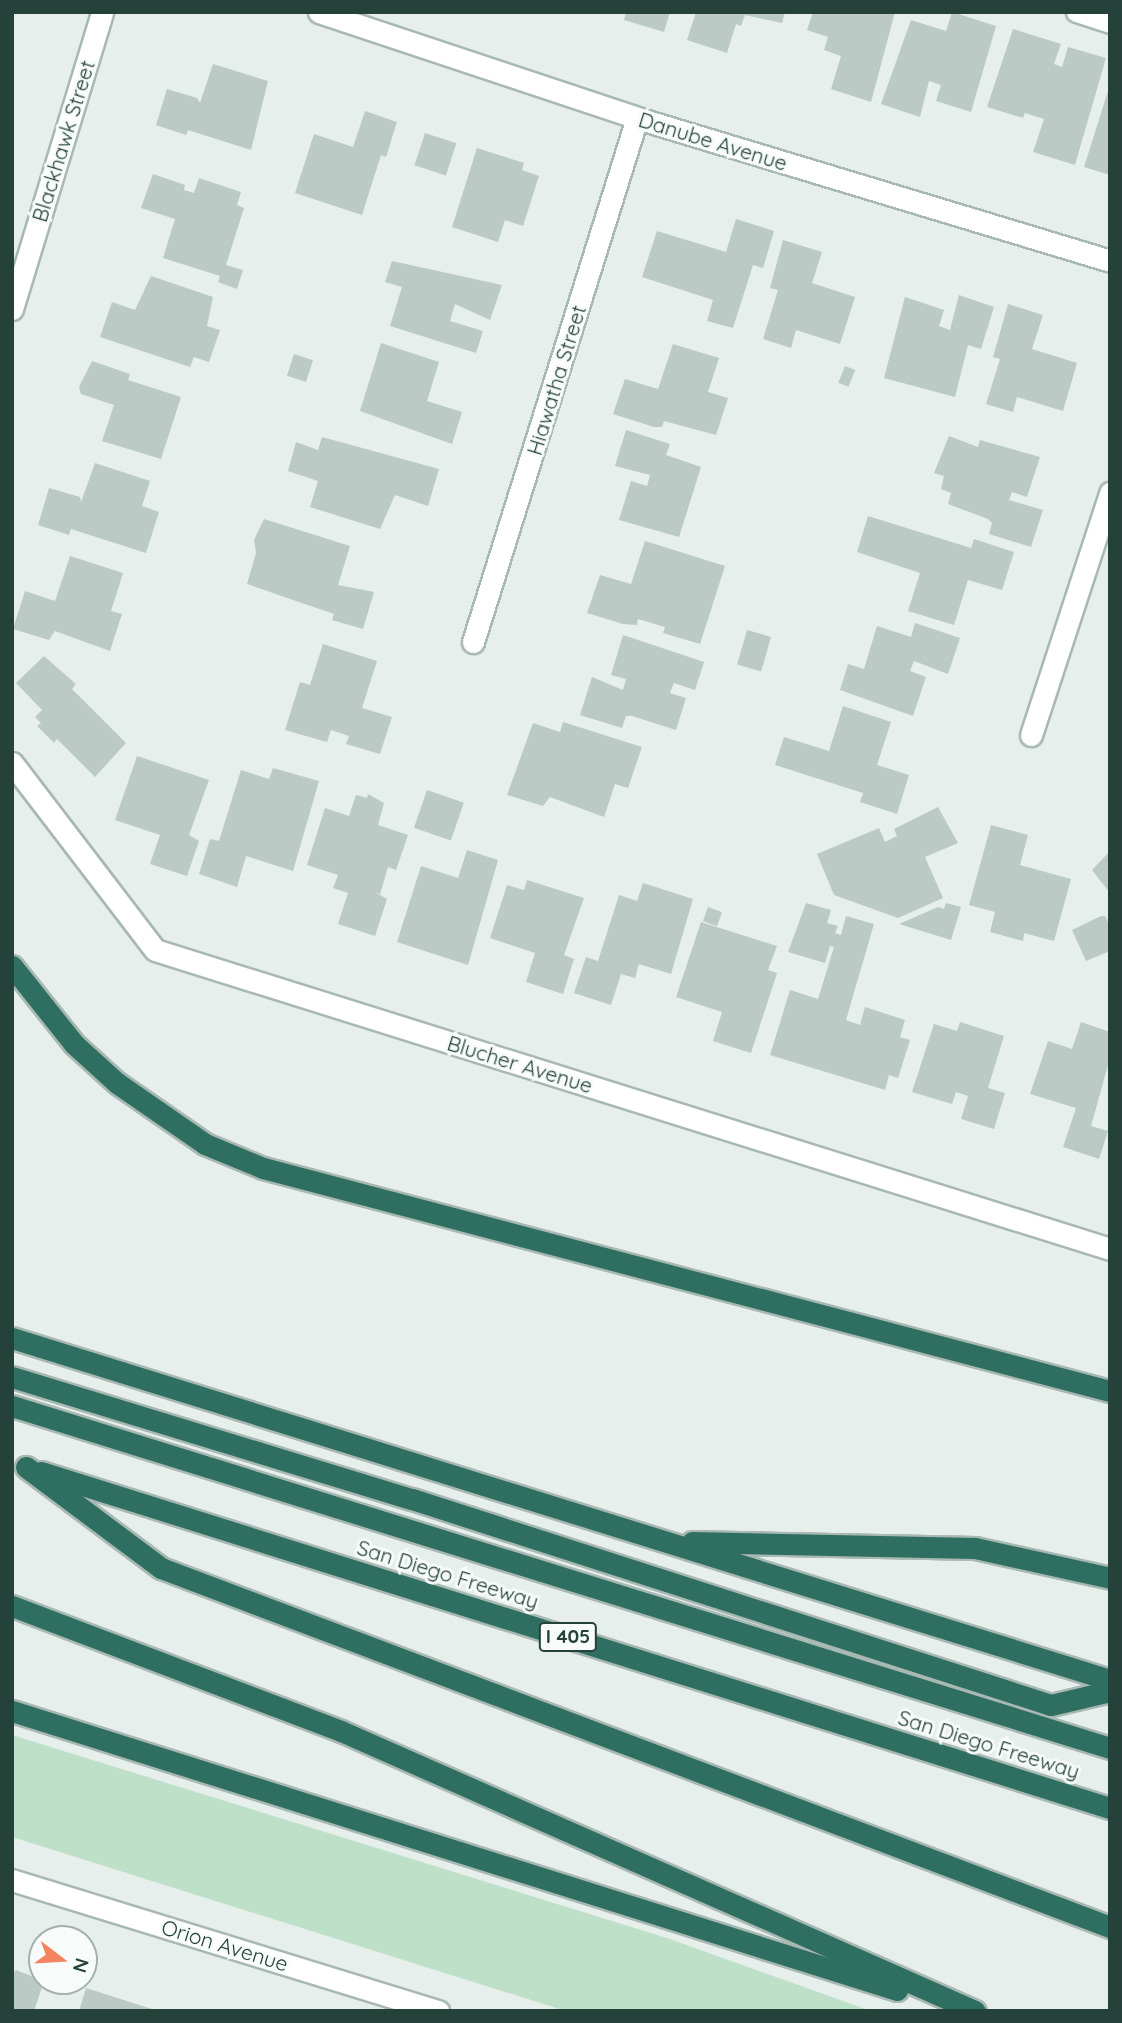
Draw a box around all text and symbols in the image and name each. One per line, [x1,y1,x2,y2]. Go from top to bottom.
street label: Blackhawk Street [26,57,100,225]
street label: Danube Avenue [636,106,790,176]
street label: Hiawatha Street [521,302,591,458]
street label: Blucher Avenue [444,1030,596,1098]
street label: San Diego Freeway [354,1534,542,1614]
road number: I 405 [538,1622,598,1652]
street label: San Diego Freeway [895,1704,1083,1784]
street label: Orion Avenue [159,1914,291,1976]
north arrow [28,1925,98,1995]
text: N [68,1955,95,1976]

